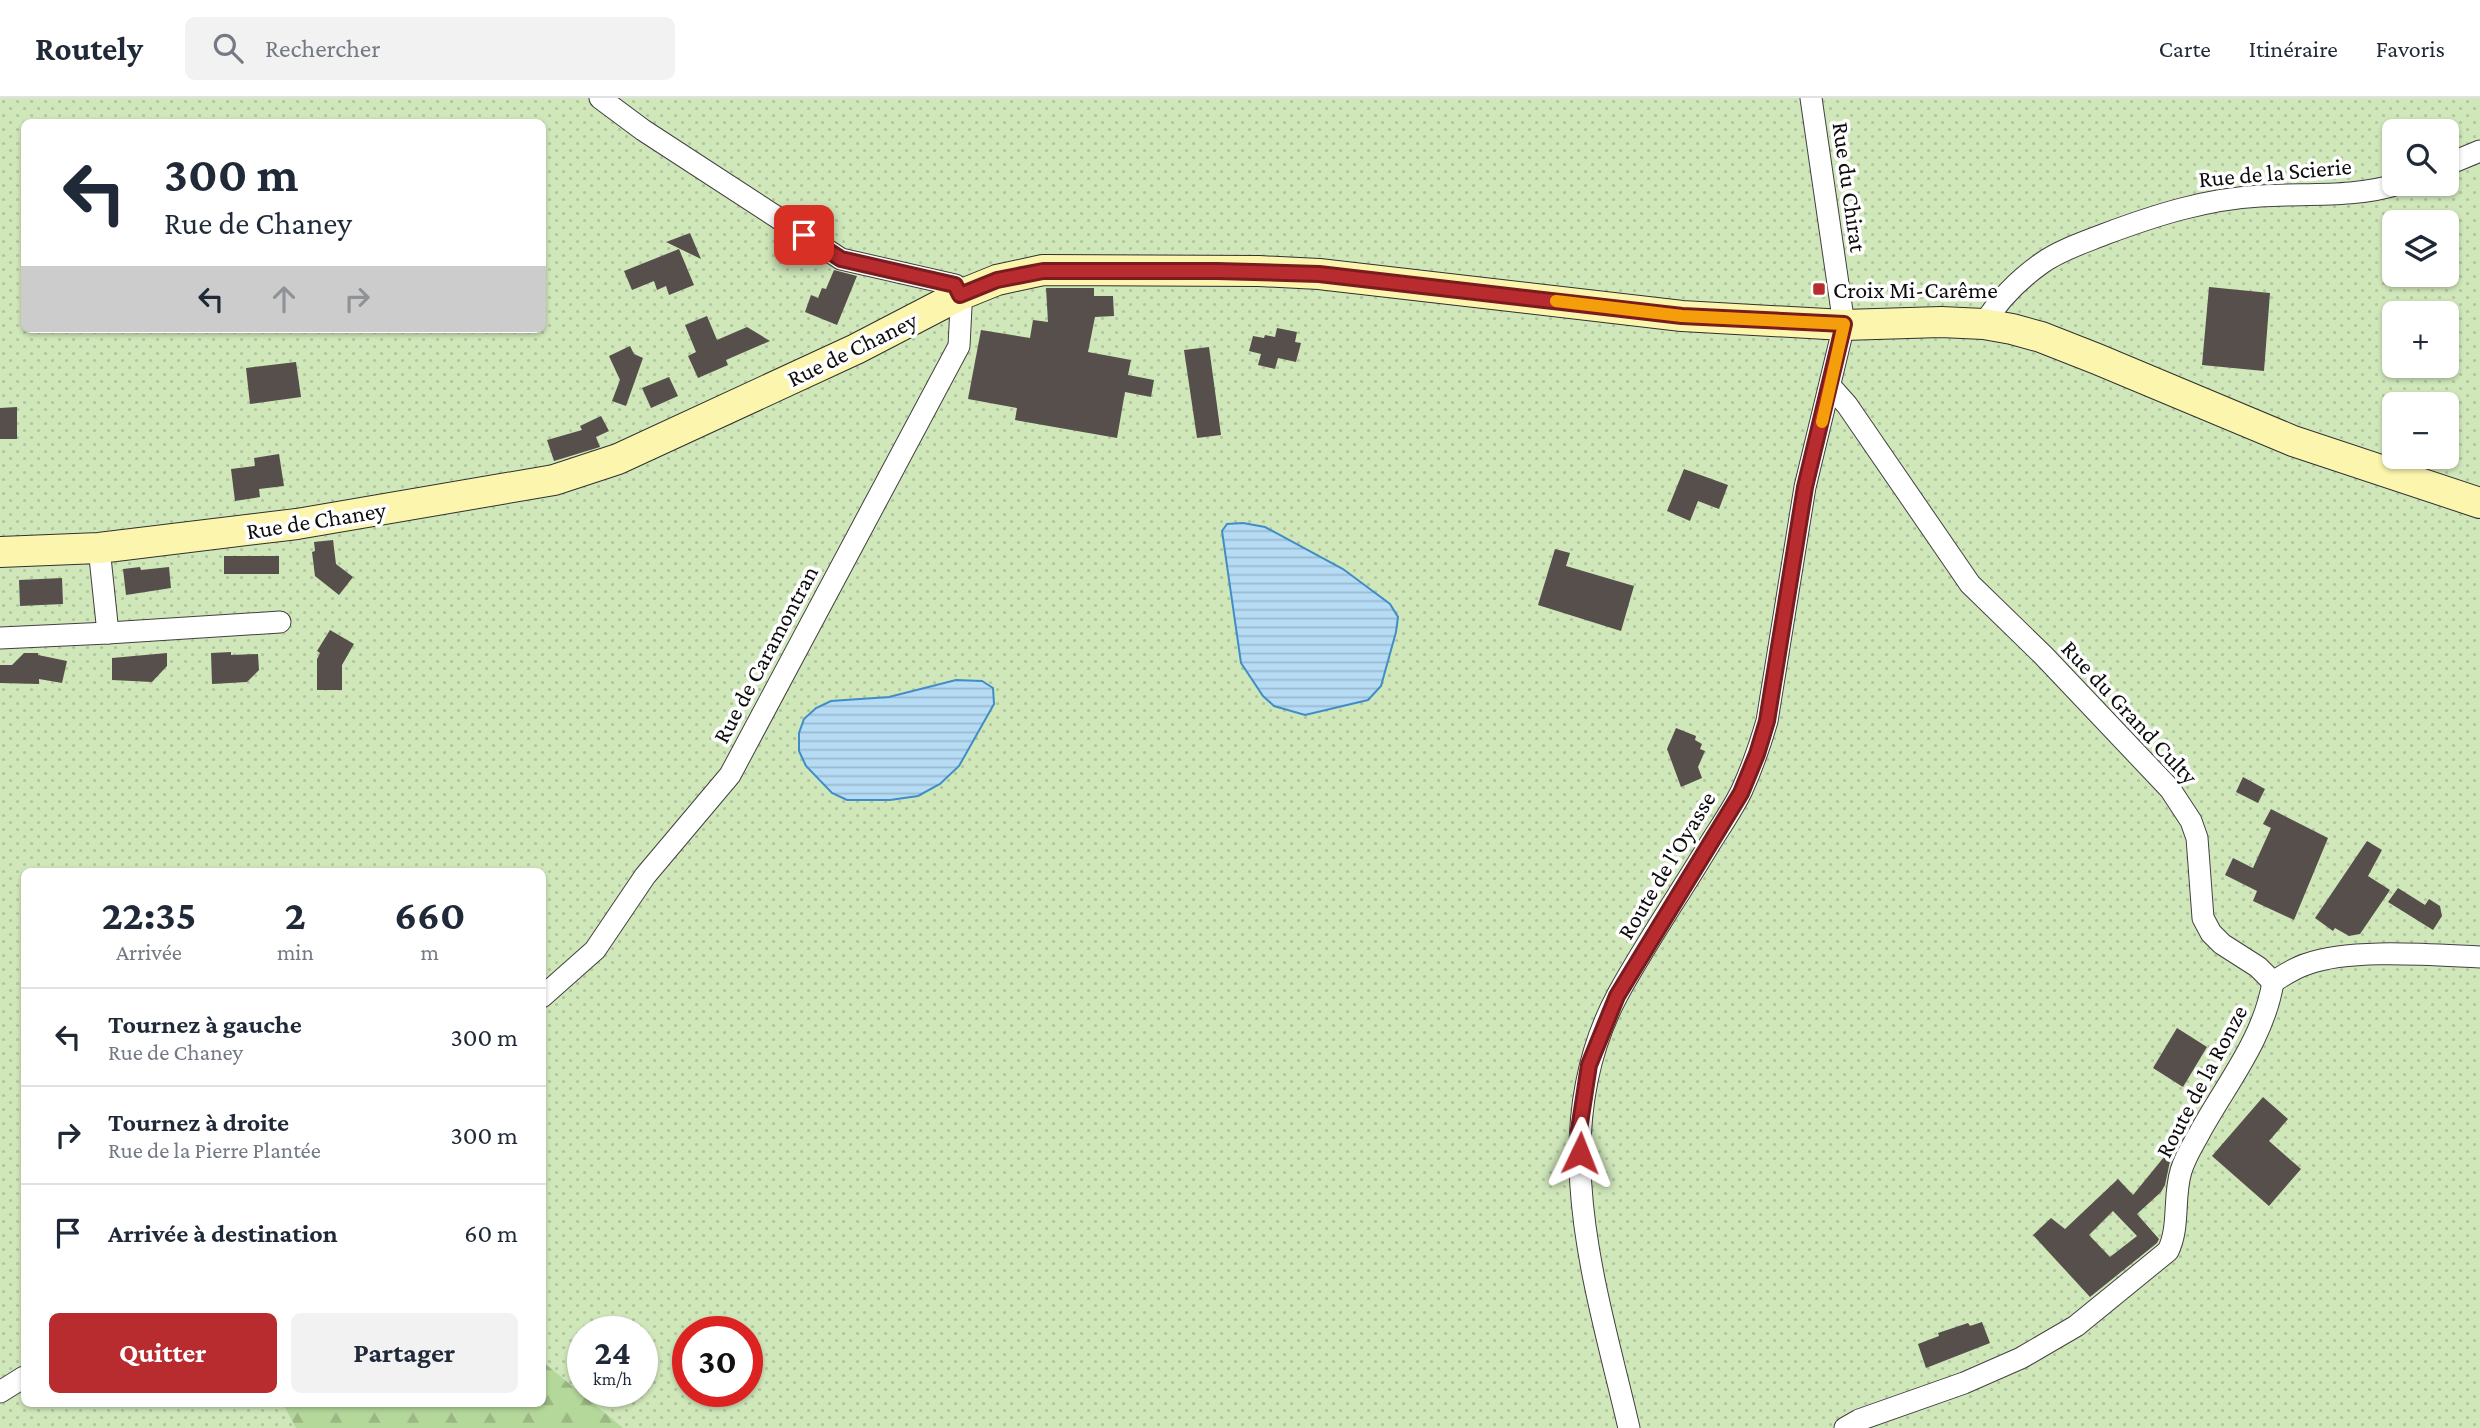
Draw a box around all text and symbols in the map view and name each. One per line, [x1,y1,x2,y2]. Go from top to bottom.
search box [185,17,675,80]
icon: search [209,29,247,67]
text: Routely [35,30,143,67]
text: Rechercher [265,34,381,63]
text: Carte [2159,35,2211,62]
text: Itinéraire [2249,35,2338,62]
text: Favoris [2376,35,2445,62]
map controls [2382,119,2459,469]
button: search [2382,119,2459,196]
street label: Rue du Chirat [1828,120,1873,255]
icon: left [49,147,140,238]
text: 300 m [164,147,298,202]
street label: Rue de la Scierie [2197,152,2353,192]
text: Rue de Chaney [164,205,352,241]
pin [774,205,834,265]
button: layers [2382,210,2459,287]
icon: arrive [785,216,823,254]
place label: Croix Mi-Carême [1833,276,1998,303]
icon: left [192,280,230,318]
icon: ahead [265,280,303,318]
icon: right [338,280,376,318]
marker: Croix Mi-Carême [1811,281,1827,297]
button: + [2382,301,2459,378]
street label: Rue de Chaney [783,306,922,392]
button: − [2382,392,2459,469]
street label: Rue de Chaney [244,495,389,544]
street label: Rue de Caramontran [707,561,823,747]
street label: Rue du Grand Culty [2056,634,2204,790]
street label: Route de l'Oyasse [1611,786,1721,944]
text: 22:35 [101,891,196,938]
text: 2 [285,891,306,938]
text: 660 [394,891,466,938]
text: Arrivée [116,939,182,965]
text: min [277,939,314,965]
text: m [421,939,439,965]
street label: Route de la Ronze [2150,1000,2252,1162]
text: Tournez à gauche [108,1010,302,1039]
icon: left [49,1018,87,1056]
text: 300 m [450,1023,518,1052]
text: Rue de Chaney [108,1039,243,1065]
text: Tournez à droite [108,1108,289,1137]
icon: right [49,1116,87,1154]
position arrow [1543,1116,1617,1190]
text: 300 m [450,1121,518,1150]
text: Rue de la Pierre Plantée [108,1137,321,1163]
icon: arrive [49,1214,87,1252]
text: Arrivée à destination [108,1219,338,1248]
text: 60 m [464,1219,518,1248]
button: Quitter [49,1313,277,1393]
button: Partager [291,1313,518,1393]
speed limit sign: 30 [672,1316,763,1407]
text: 24 [594,1333,631,1372]
text: km/h [593,1369,632,1389]

